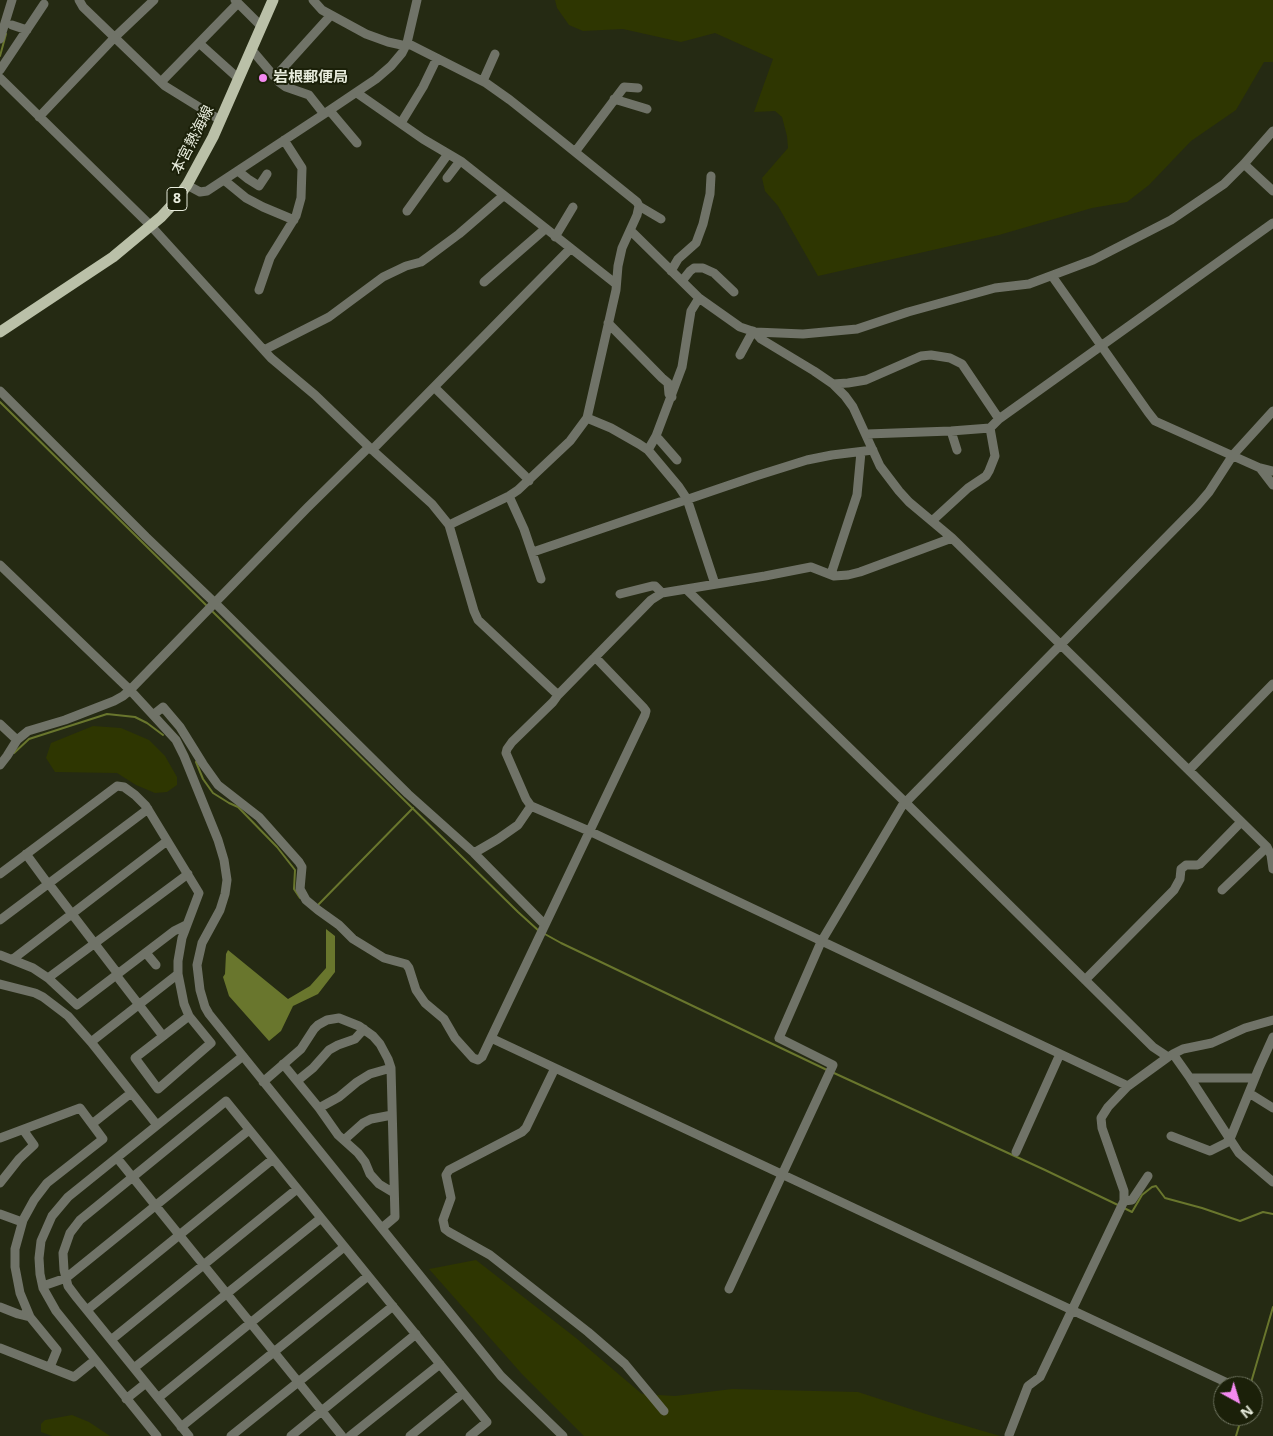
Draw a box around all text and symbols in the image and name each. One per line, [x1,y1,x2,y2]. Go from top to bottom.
place label: 岩根郵便局 [273,69,348,87]
marker: 岩根郵便局 [257,72,269,84]
street label: 本宮熱海線 [168,103,218,177]
road number: 8 [167,188,187,210]
north arrow [1213,1376,1263,1426]
text: N [1237,1401,1258,1423]

